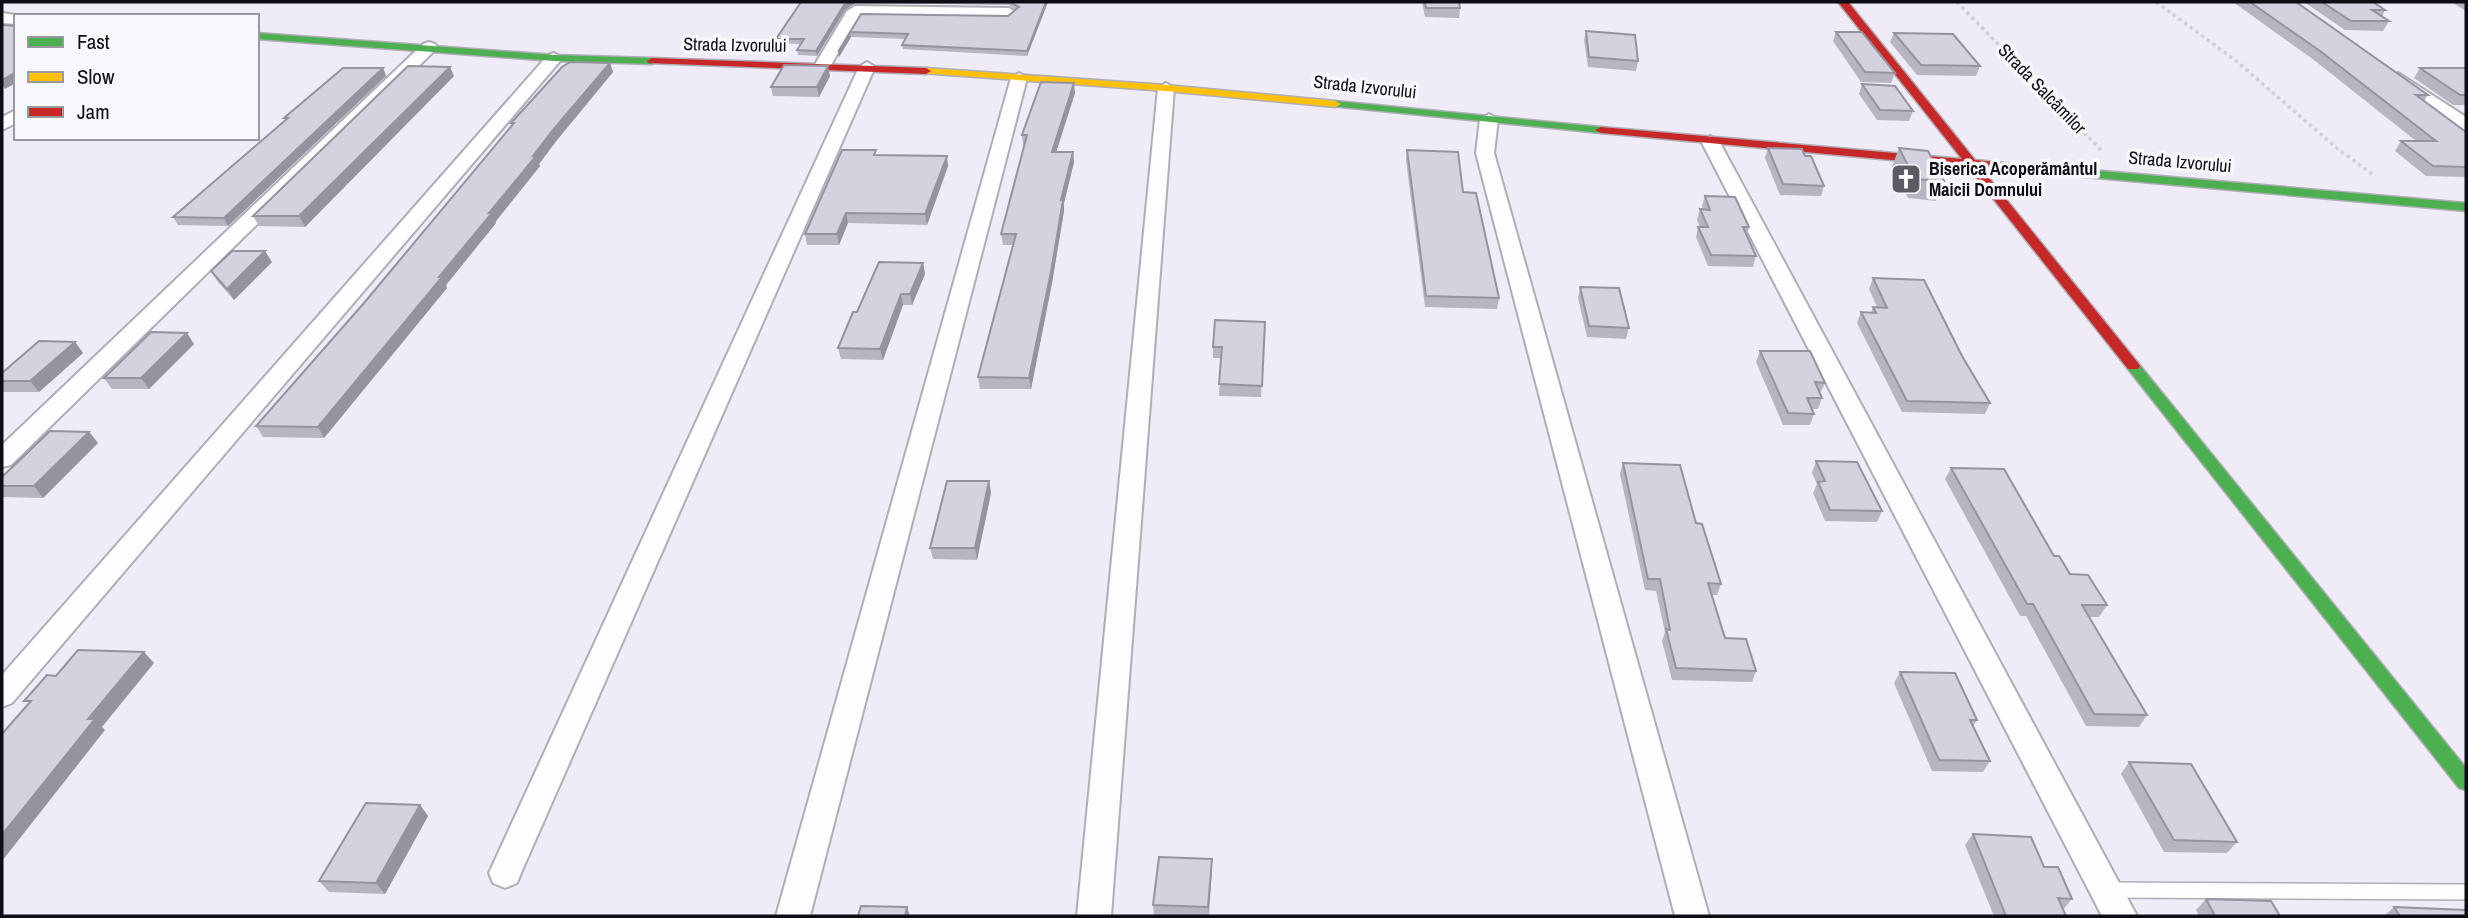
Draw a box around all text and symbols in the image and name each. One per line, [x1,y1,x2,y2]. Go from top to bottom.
legend [14,14,259,140]
text: Fast [77,27,110,56]
street label: Strada Izvorului [683,31,787,58]
street label: Strada Salcâmilor [1993,38,2092,140]
text: Slow [77,62,115,91]
street label: Strada Izvorului [1312,69,1418,104]
text: Jam [77,97,110,126]
street label: Strada Izvorului [2127,145,2233,178]
place label: Biserica Acoperământul Maicii Domnului [1929,156,2097,202]
church icon: Biserica Acoperământul Maicii Domnului [1889,162,1923,196]

